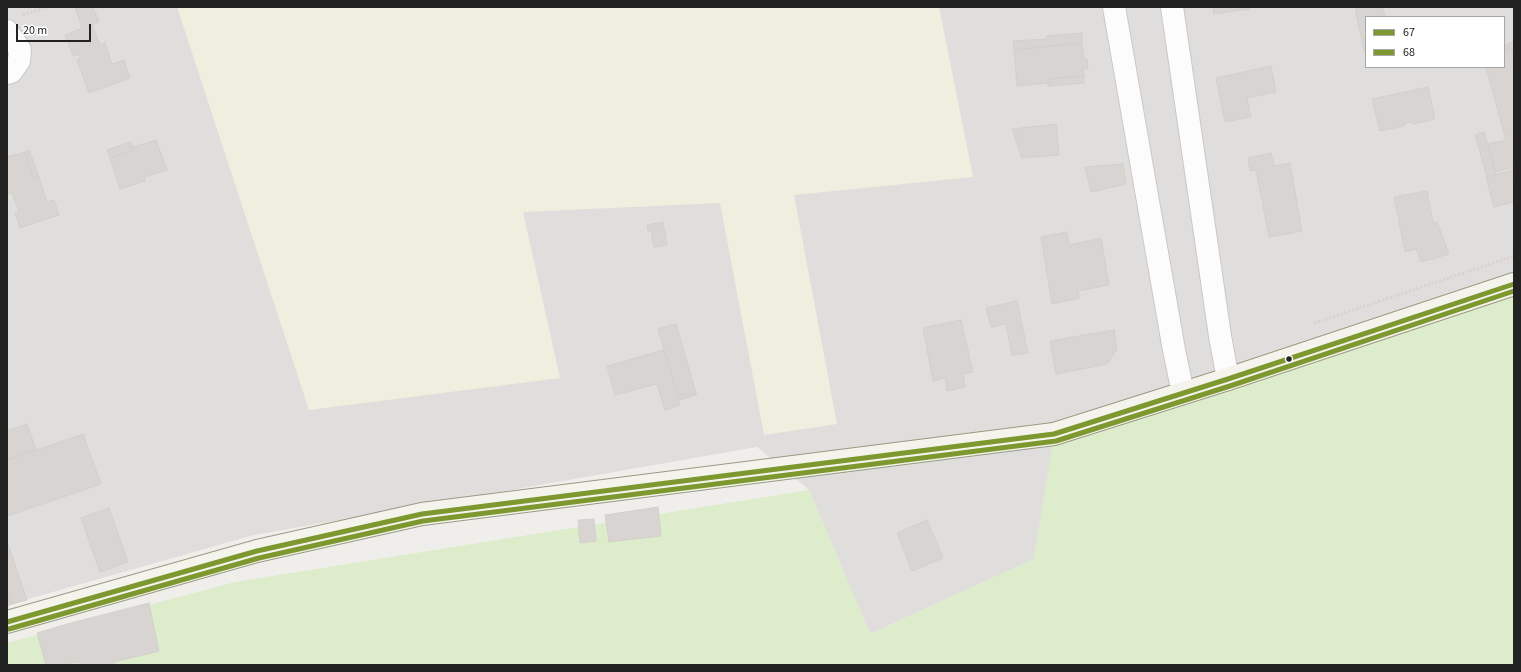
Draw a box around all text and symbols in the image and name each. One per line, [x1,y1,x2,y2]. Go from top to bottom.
scale bar [18,16,93,42]
legend [1365,16,1505,68]
text: 20 m [23,22,47,39]
text: 67 [1403,24,1415,41]
text: 68 [1403,44,1415,61]
unlabelled marker [1284,354,1294,364]

